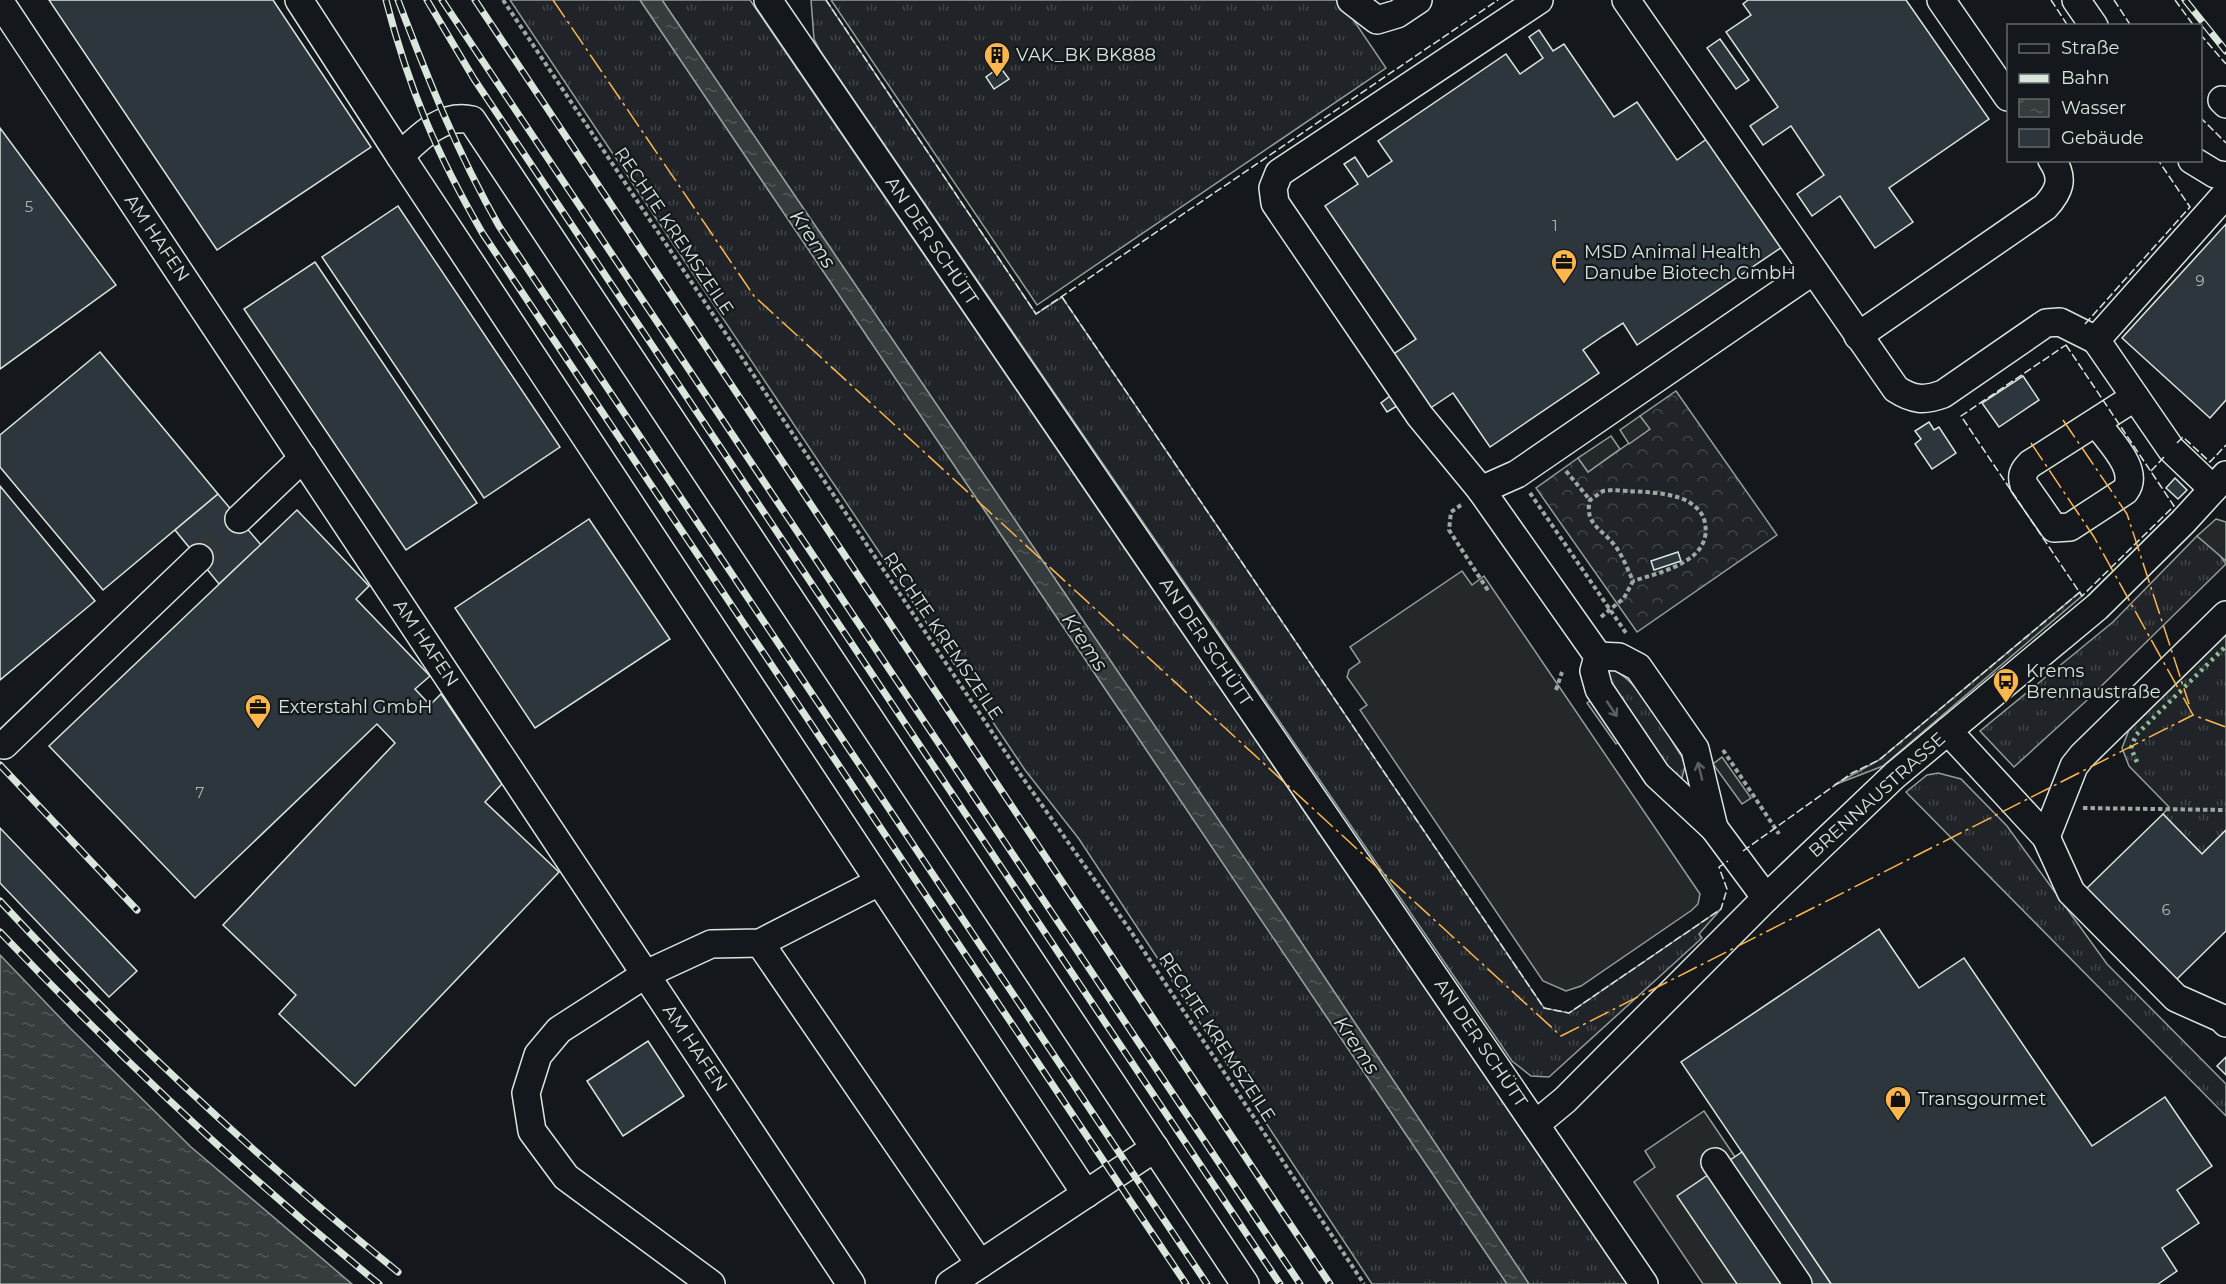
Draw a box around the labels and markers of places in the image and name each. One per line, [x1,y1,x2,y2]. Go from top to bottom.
building icon: VAK_BK BK888 [982,40,1012,78]
place label: VAK_BK BK888 [1016,44,1156,66]
place label: MSD Animal Health Danube Biotech GmbH [1584,241,1796,284]
office icon: MSD Animal Health Danube Biotech GmbH [1549,247,1579,285]
place label: Krems Brennaustraße [2026,660,2161,703]
bus stop icon: Krems Brennaustraße [1991,666,2021,704]
office icon: Exterstahl GmbH [243,692,273,730]
place label: Exterstahl GmbH [278,696,432,718]
shop icon: Transgourmet [1883,1084,1913,1122]
place label: Transgourmet [1918,1088,2046,1110]

